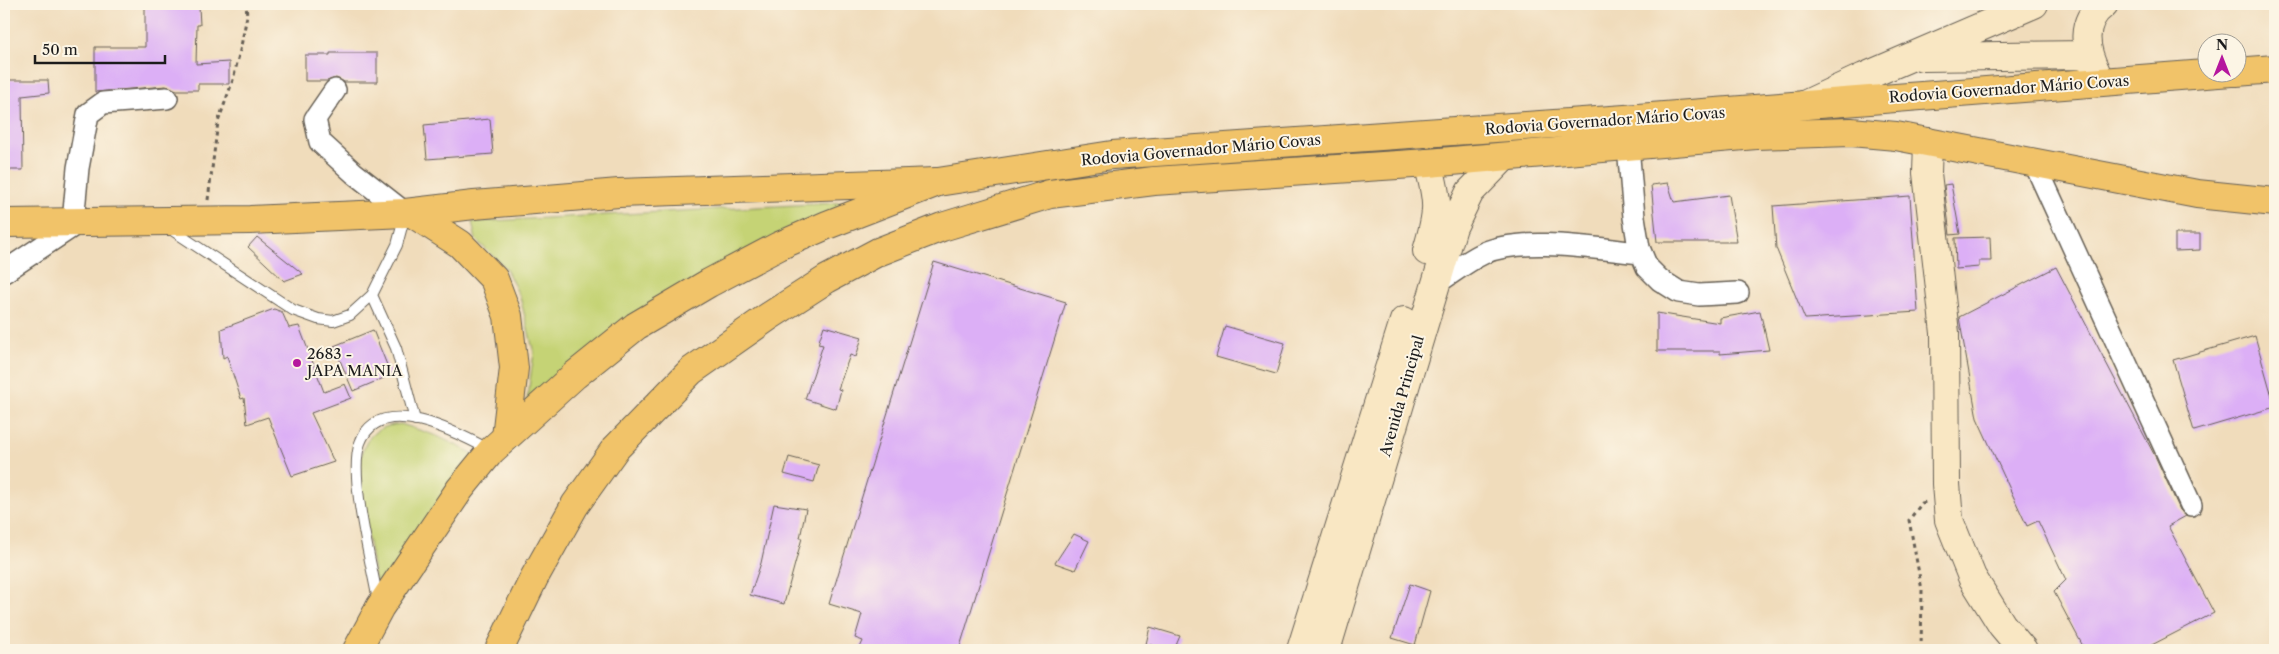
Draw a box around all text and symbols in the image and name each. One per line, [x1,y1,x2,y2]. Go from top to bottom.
scale bar [35,32,165,64]
north arrow [2196,32,2246,82]
text: N [2216,36,2228,54]
text: 50 m [42,40,78,59]
street label: Rodovia Governador Mário Covas [1888,71,2130,106]
street label: Rodovia Governador Mário Covas [1484,103,1726,138]
street label: Rodovia Governador Mário Covas [1080,130,1322,169]
street label: Avenida Principal [1375,332,1428,460]
place label: 2683 - JAPA MANIA [305,344,403,380]
marker: 2683 - JAPA MANIA [291,357,303,369]

